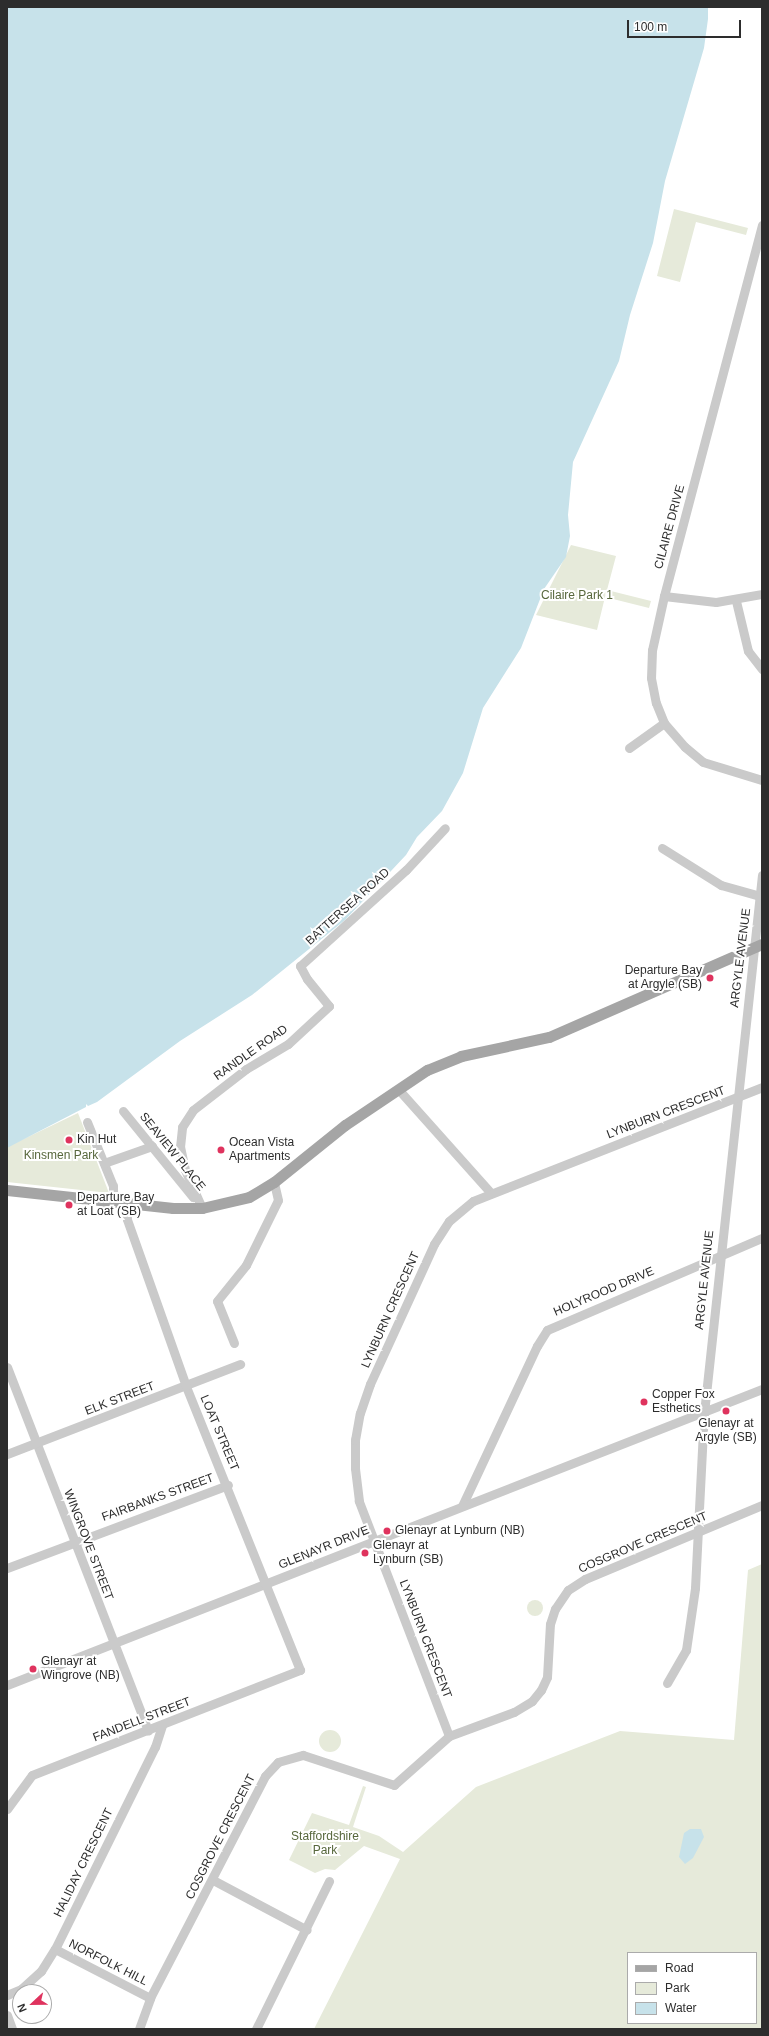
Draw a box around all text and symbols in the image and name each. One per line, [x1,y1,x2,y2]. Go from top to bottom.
scale bar [629,12,743,38]
text: 100 m [634,20,667,34]
street label: CILAIRE DRIVE [652,483,688,571]
park label: Cilaire Park 1 [541,589,613,603]
street label: BATTERSEA ROAD [303,865,393,949]
street label: ARGYLE AVENUE [728,907,754,1009]
place label: Departure Bay at Argyle (SB) [625,964,702,992]
marker: Departure Bay at Argyle (SB) [705,973,715,983]
street label: RANDLE ROAD [211,1022,291,1084]
street label: LYNBURN CRESCENT [605,1084,727,1142]
street label: SEAVIEW PLACE [136,1110,208,1194]
place label: Kin Hut [77,1133,116,1147]
marker: Kin Hut [64,1135,74,1145]
place label: Ocean Vista Apartments [229,1136,294,1164]
marker: Ocean Vista Apartments [216,1145,226,1155]
park label: Kinsmen Park [24,1149,98,1163]
place label: Departure Bay at Loat (SB) [77,1191,154,1219]
marker: Departure Bay at Loat (SB) [64,1200,74,1210]
street label: ARGYLE AVENUE [693,1229,717,1331]
street label: LYNBURN CRESCENT [359,1250,423,1370]
street label: HOLYROOD DRIVE [552,1264,656,1320]
street label: ELK STREET [83,1379,157,1419]
place label: Copper Fox Esthetics [652,1388,715,1416]
street label: LOAT STREET [197,1393,241,1473]
marker: Copper Fox Esthetics [639,1397,649,1407]
marker: Glenayr at Argyle (SB) [721,1406,731,1416]
place label: Glenayr at Argyle (SB) [695,1417,757,1445]
street label: FAIRBANKS STREET [100,1471,216,1525]
street label: WINGROVE STREET [60,1488,116,1602]
street label: COSGROVE CRESCENT [576,1509,710,1577]
street label: GLENAYR DRIVE [277,1523,371,1573]
place label: Glenayr at Lynburn (NB) [395,1524,525,1538]
marker: Glenayr at Lynburn (NB) [382,1526,392,1536]
place label: Glenayr at Lynburn (SB) [373,1539,443,1567]
marker: Glenayr at Lynburn (SB) [360,1548,370,1558]
street label: LYNBURN CRESCENT [396,1578,454,1700]
place label: Glenayr at Wingrove (NB) [41,1655,120,1683]
marker: Glenayr at Wingrove (NB) [28,1664,38,1674]
street label: FANDELL STREET [91,1695,193,1745]
street label: COSGROVE CRESCENT [183,1772,259,1902]
street label: HALIDAY CRESCENT [51,1806,117,1920]
park label: Staffordshire Park [291,1830,359,1858]
street label: NORFOLK HILL [66,1937,150,1989]
legend [627,1952,757,2024]
text: Road [665,1961,694,1975]
text: Park [665,1981,690,1995]
north arrow [12,1984,52,2024]
text: Water [665,2001,697,2015]
text: N [15,2002,29,2014]

